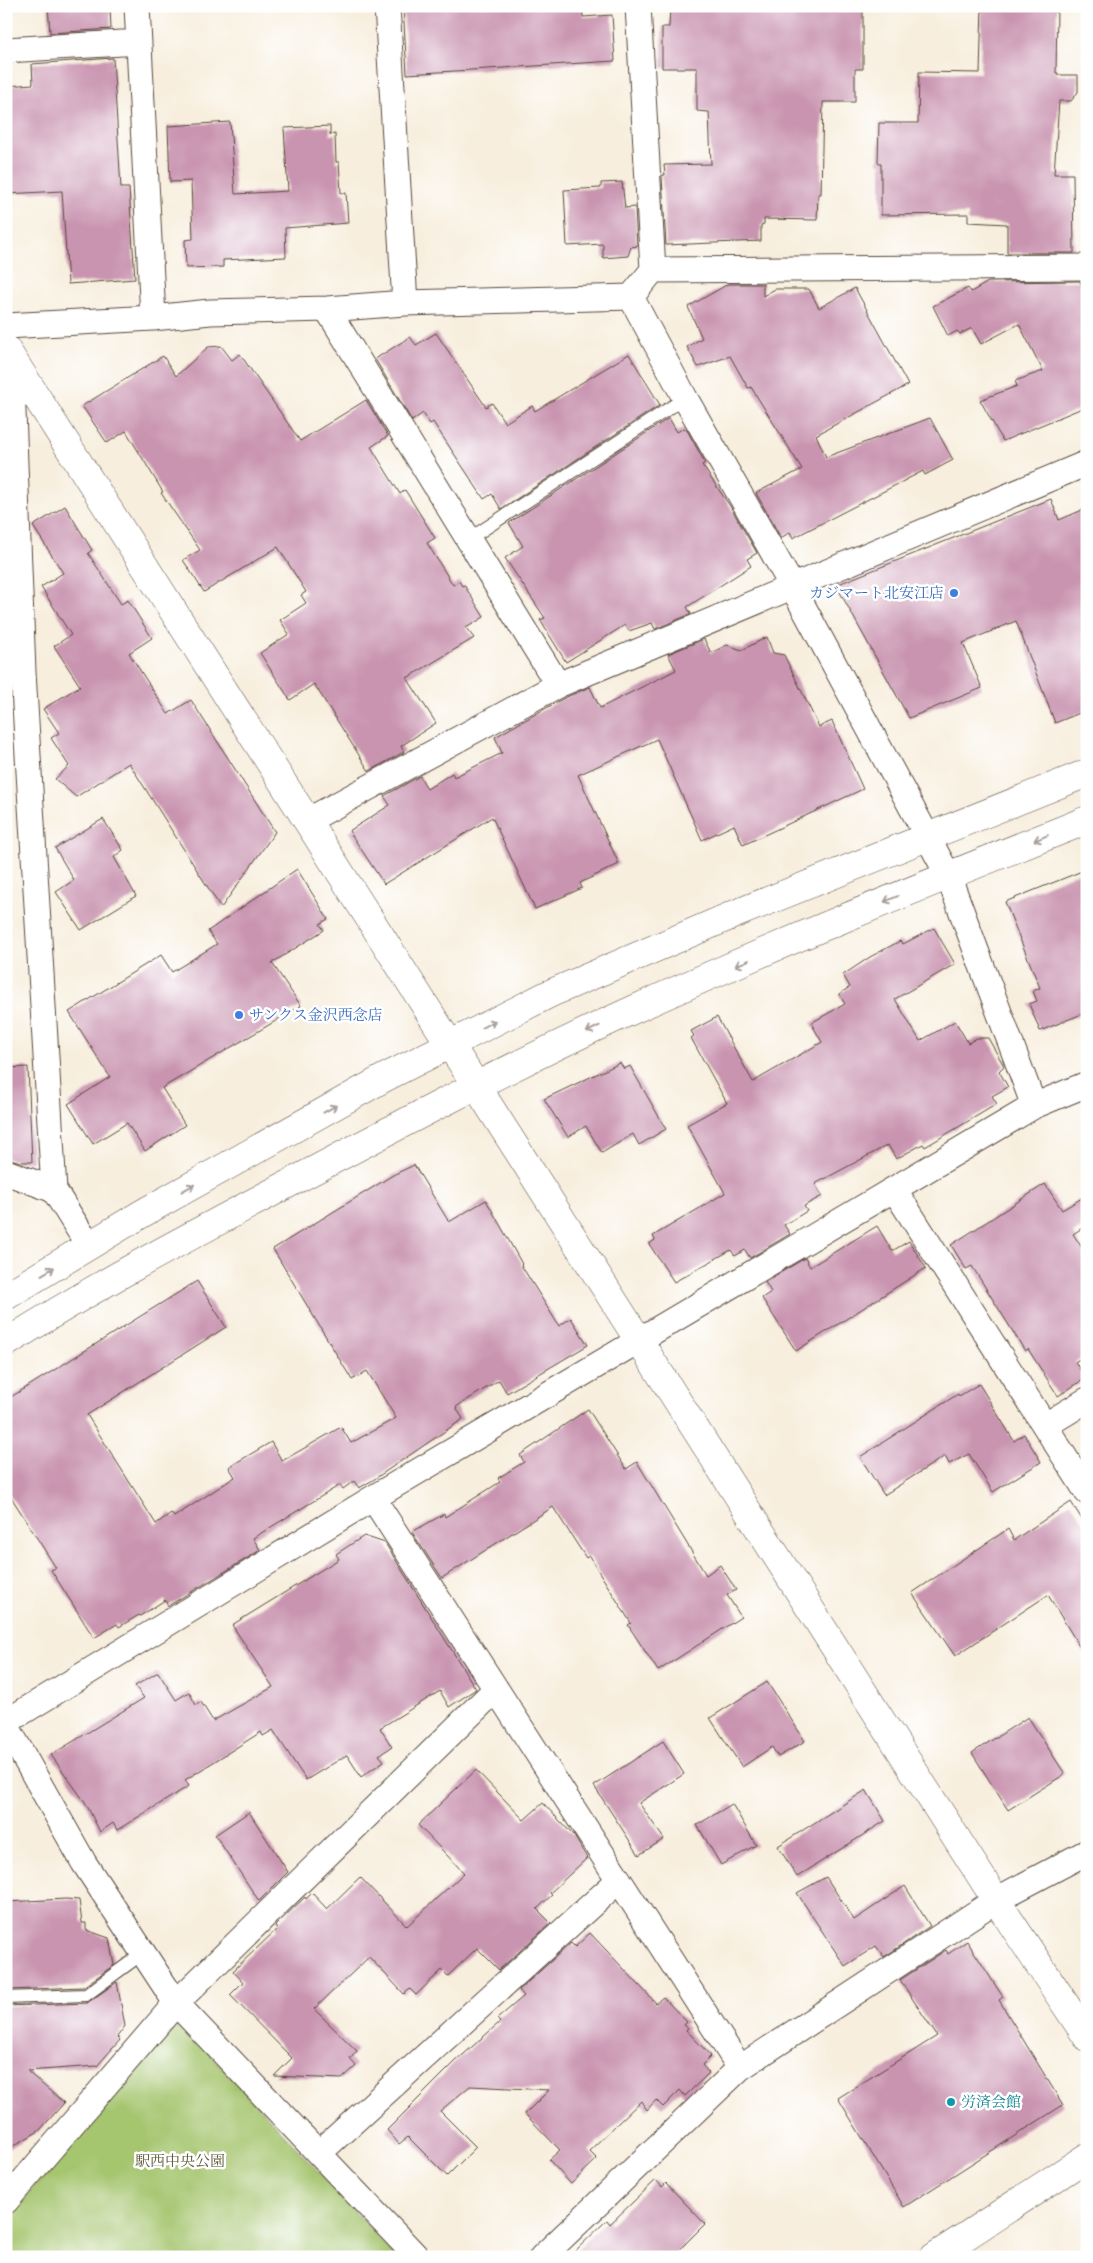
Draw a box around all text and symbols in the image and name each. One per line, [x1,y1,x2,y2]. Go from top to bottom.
place label: カジマート北安江店 [809,584,944,602]
marker: カジマート北安江店 [948,587,960,599]
one-way arrow [1034,834,1049,843]
one-way arrow [884,894,899,904]
one-way arrow [735,959,750,969]
place label: サンクス金沢西念店 [249,1006,383,1024]
marker: サンクス金沢西念店 [233,1009,245,1021]
one-way arrow [481,1019,496,1029]
one-way arrow [586,1024,601,1034]
one-way arrow [322,1103,336,1113]
one-way arrow [180,1183,195,1193]
one-way arrow [40,1265,54,1275]
place label: 労済会館 [961,2093,1021,2111]
marker: 労済会館 [945,2096,957,2108]
park label: 駅西中央公園 [135,2152,225,2170]

